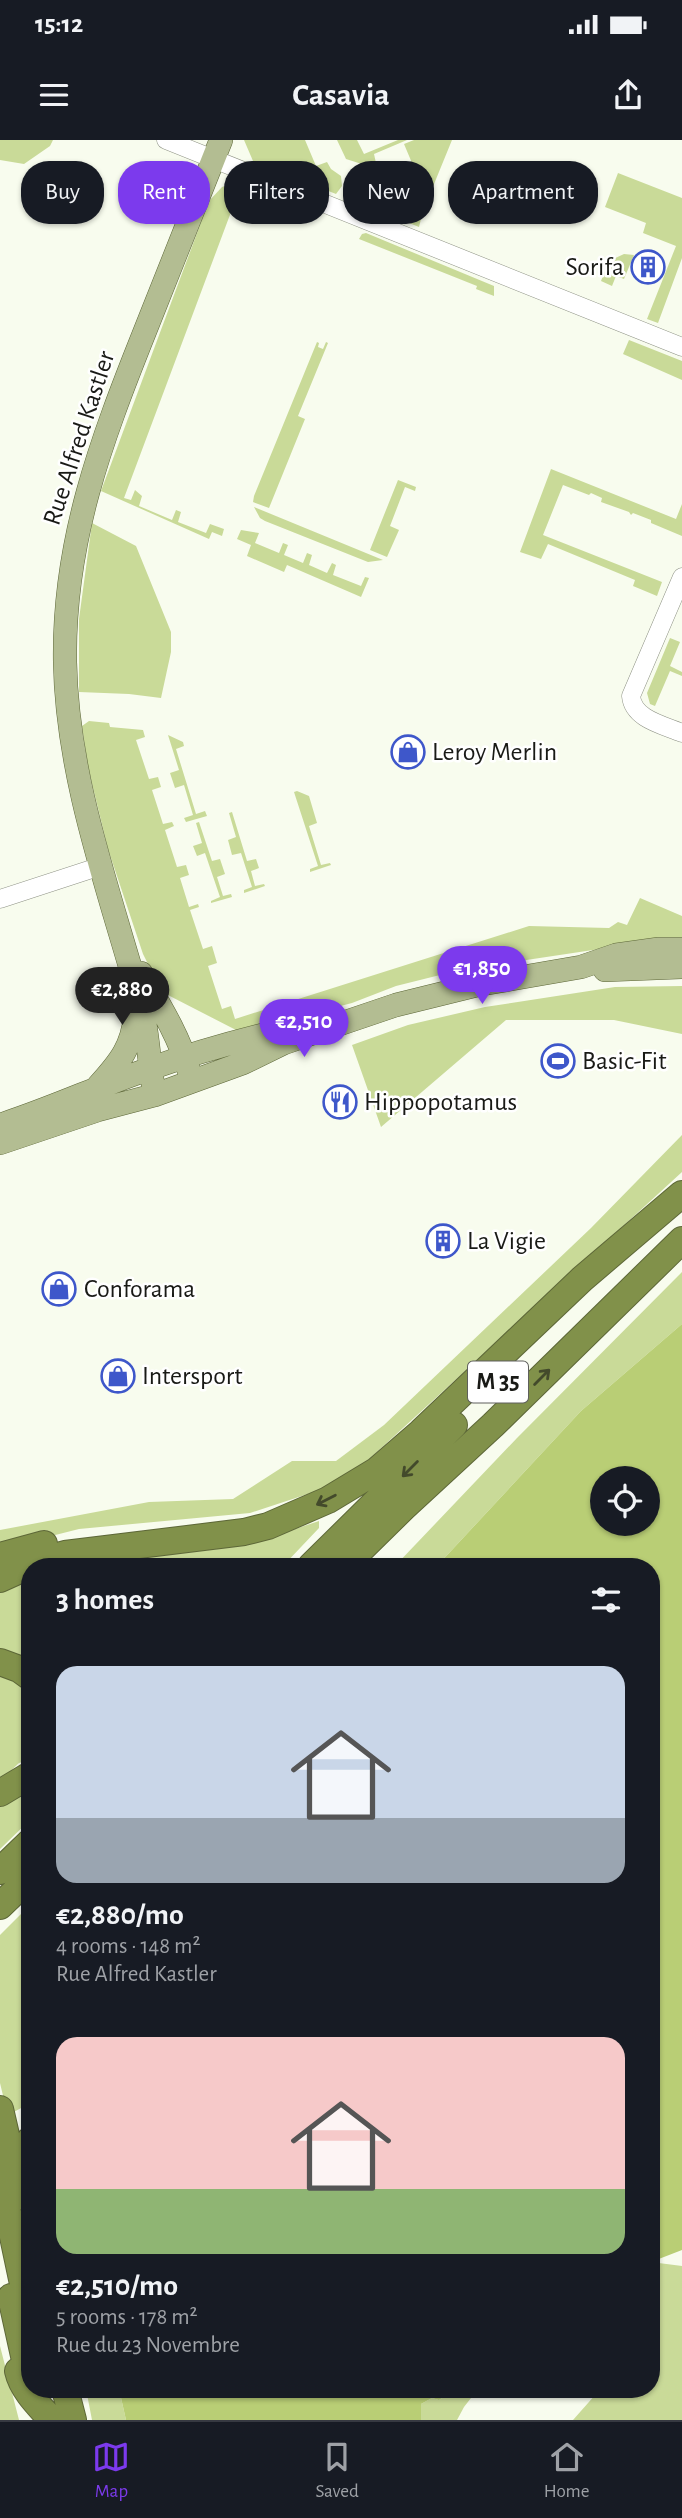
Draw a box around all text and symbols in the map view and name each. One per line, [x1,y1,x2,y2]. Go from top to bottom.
text: 15:12 [35,11,83,37]
icon: menu [35,76,73,114]
icon: share [609,76,647,114]
text: Casavia [292,79,390,111]
chip: Buy [21,161,104,224]
chip: Rent [118,161,210,224]
chip: Filters [224,161,329,224]
chip: New [343,161,434,224]
chip: Apartment [448,161,598,224]
building icon: Sorifa [629,248,667,286]
place label: Sorifa [565,254,624,280]
street label: Rue Alfred Kastler [39,347,120,528]
shop icon: Leroy Merlin [389,733,427,771]
place label: Leroy Merlin [432,739,557,765]
pin: €1,850 [425,946,539,1006]
text: €1,850 [453,957,511,980]
pin: €2,880 [65,968,179,1027]
text: €2,880 [91,978,153,1001]
pin: €2,510 [247,1000,361,1059]
text: €2,510 [275,1010,333,1033]
sports icon: Basic-Fit [539,1042,577,1080]
place label: Basic-Fit [582,1048,666,1074]
restaurant icon: Hippopotamus [321,1083,359,1121]
place label: Hippopotamus [364,1089,517,1115]
building icon: La Vigie [424,1222,462,1260]
place label: La Vigie [467,1228,546,1254]
shop icon: Conforama [40,1270,78,1308]
place label: Conforama [84,1276,195,1302]
shop icon: Intersport [99,1357,137,1395]
road number: M 35 [468,1362,528,1402]
place label: Intersport [142,1363,243,1389]
one-way arrow [533,1369,550,1386]
one-way arrow [401,1460,418,1477]
map controls [590,1466,660,1536]
button: locate [590,1466,660,1536]
one-way arrow [316,1494,337,1508]
icon: filters [587,1581,625,1619]
text: 3 homes [56,1585,154,1615]
icon: home [278,1712,404,1838]
text: €2,880/mo [56,1900,184,1930]
text: 4 rooms · 148 m² [56,1935,201,1958]
text: Rue Alfred Kastler [56,1963,217,1986]
icon: home [278,2083,404,2209]
text: €2,510/mo [56,2271,178,2301]
text: 5 rooms · 178 m² [56,2306,198,2329]
text: Rue du 23 Novembre [56,2334,240,2357]
tab: Map [92,2438,130,2503]
tab: Saved [315,2438,359,2503]
tab: Home [544,2438,590,2503]

